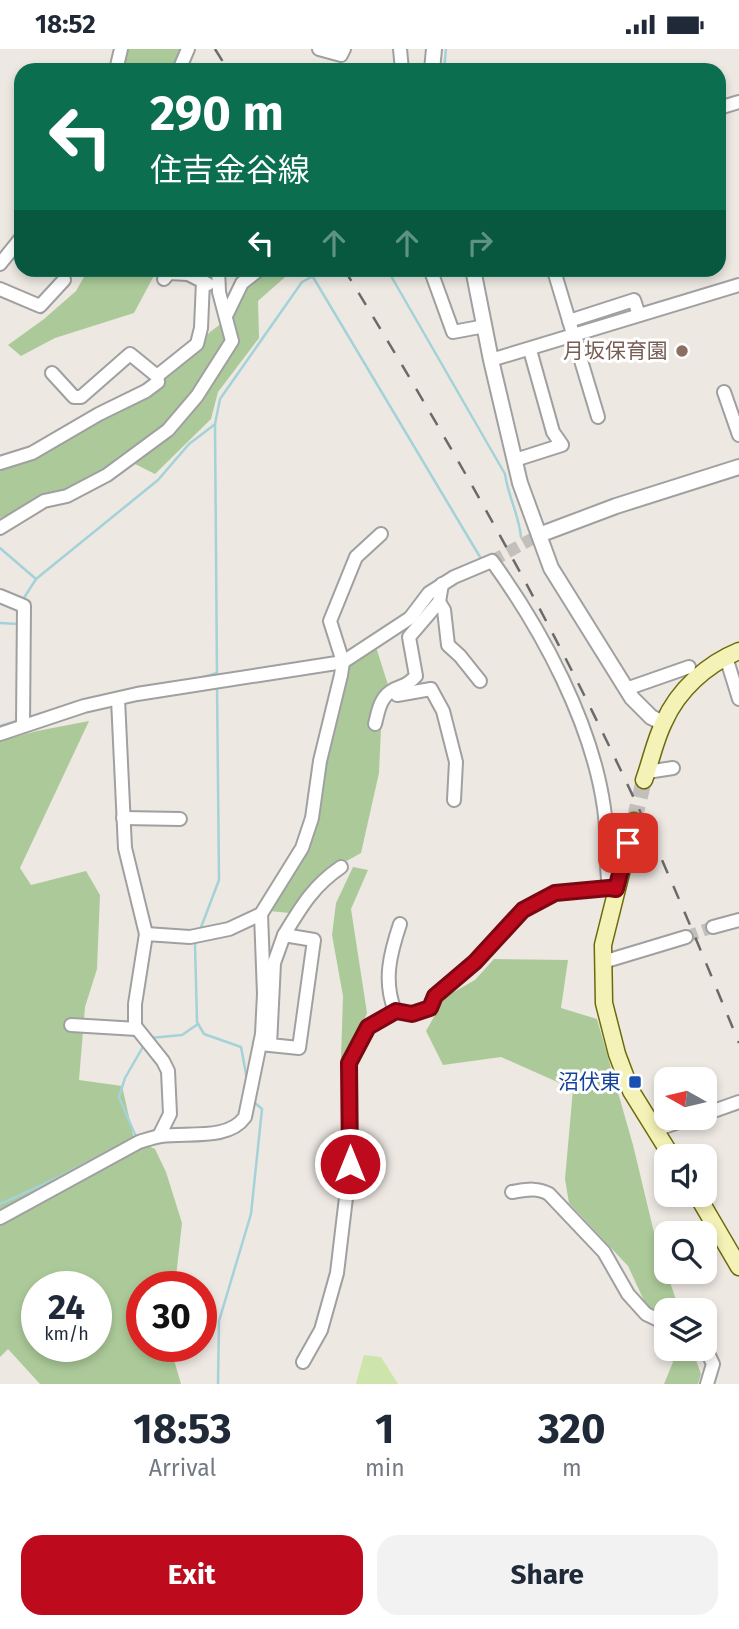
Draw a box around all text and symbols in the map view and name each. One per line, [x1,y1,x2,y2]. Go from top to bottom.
text: 18:52 [35,9,96,40]
text: 290 m [150,84,284,143]
icon: left [35,91,126,182]
text: 住吉金谷線 [150,151,310,189]
icon: left [242,224,280,262]
icon: ahead [315,224,353,262]
icon: ahead [388,224,426,262]
icon: right [461,224,499,262]
place label: 月坂保育園 [563,338,668,364]
marker: 月坂保育園 [674,343,690,359]
pin [598,813,658,873]
icon: arrive [609,824,647,862]
north arrow [654,1067,718,1131]
map controls [654,1067,717,1361]
place label: 沼伏東 [558,1069,621,1095]
marker: 沼伏東 [627,1074,643,1090]
position arrow [313,1127,387,1201]
button: sound [654,1144,717,1207]
button: search [654,1221,717,1284]
speed limit sign: 30 [126,1271,217,1362]
text: 24 [48,1286,85,1328]
button: layers [654,1298,717,1361]
text: km/h [44,1323,89,1345]
text: 18:53 [133,1404,232,1454]
text: 1 [375,1404,395,1454]
text: 320 [538,1404,606,1454]
text: Arrival [149,1454,216,1482]
text: min [365,1454,405,1482]
text: m [562,1454,582,1482]
button: Exit [21,1535,363,1615]
button: Share [377,1535,718,1615]

